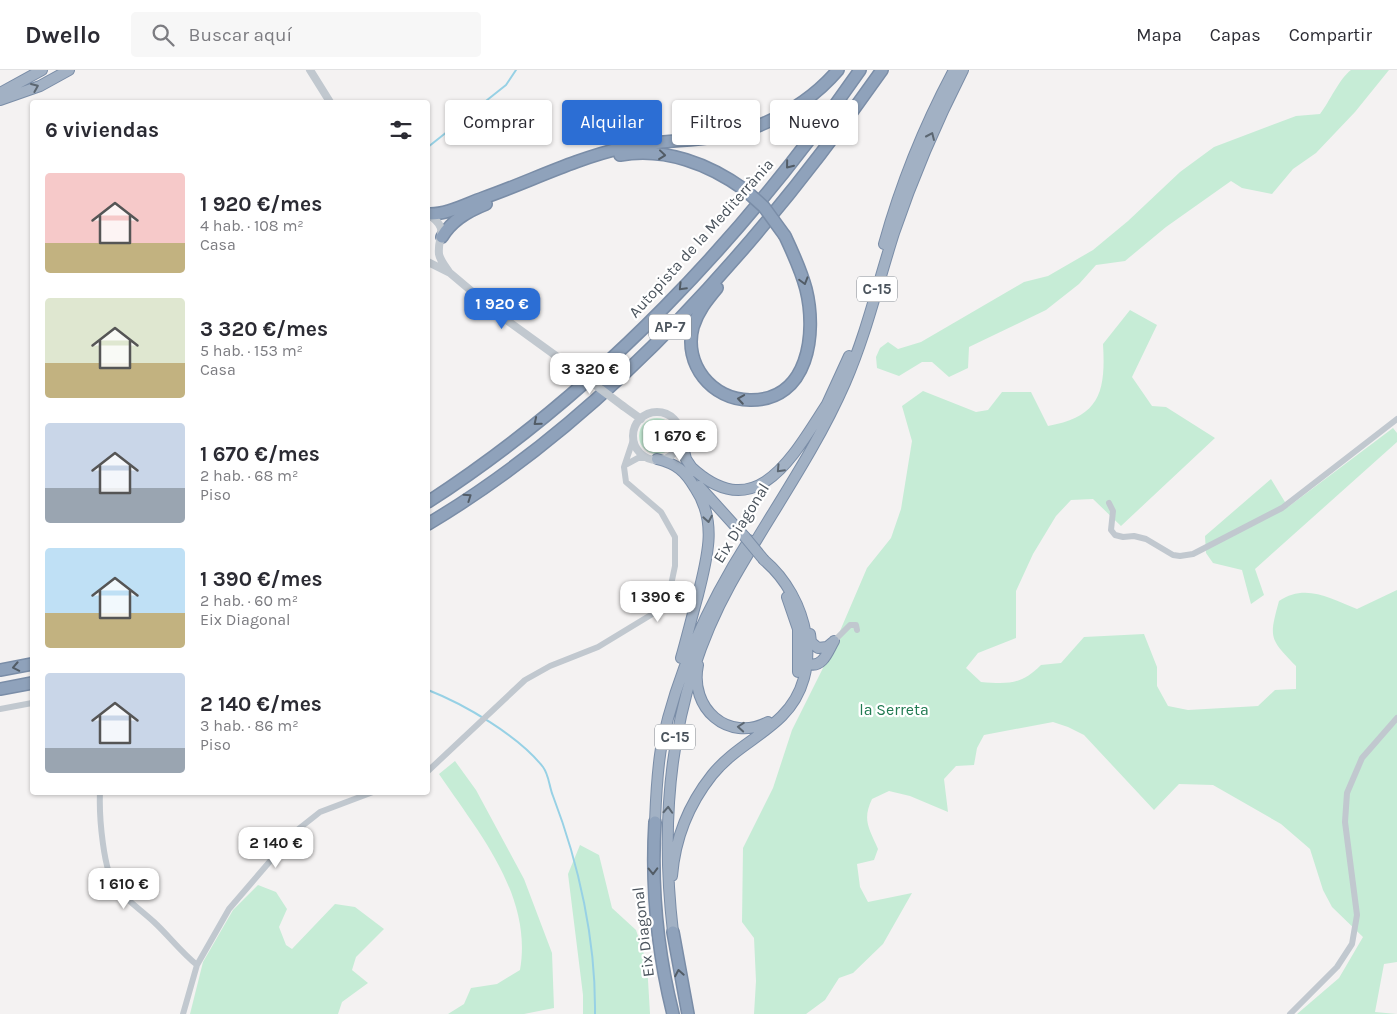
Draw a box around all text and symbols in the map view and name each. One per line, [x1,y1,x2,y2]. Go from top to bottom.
search box [131,12,481,57]
text: Dwello [25,21,101,49]
icon: search [149,21,177,49]
text: Buscar aquí [189,24,292,46]
text: Mapa [1136,24,1182,46]
text: Capas [1210,24,1261,46]
text: Compartir [1289,24,1372,46]
one-way arrow [30,83,39,94]
chip: Comprar [445,100,552,145]
chip: Alquilar [562,100,662,145]
chip: Filtros [672,100,760,145]
chip: Nuevo [770,100,858,145]
icon: filters [387,116,415,144]
text: 6 viviendas [45,118,159,142]
one-way arrow [925,132,936,141]
one-way arrow [658,149,666,160]
street label: Autopista de la Mediterrània [625,155,777,321]
one-way arrow [786,159,794,168]
text: 1 920 €/mes [200,192,322,216]
icon: home [85,193,145,253]
text: 4 hab. · 108 m² [200,216,304,235]
text: Casa [200,235,236,254]
one-way arrow [798,276,808,284]
road number: C-15 [857,276,897,302]
one-way arrow [679,282,688,291]
pin: 1 920 € [456,288,548,330]
text: 1 920 € [475,294,529,313]
road number: AP-7 [649,314,691,340]
text: 3 320 €/mes [200,317,328,341]
icon: home [85,318,145,378]
text: 5 hab. · 153 m² [200,341,303,360]
pin: 3 320 € [544,352,636,395]
text: 3 320 € [561,359,619,378]
text: Casa [200,360,236,379]
one-way arrow [737,394,746,404]
one-way arrow [534,416,543,424]
pin: 1 670 € [634,420,726,462]
text: 1 670 € [654,426,706,445]
text: 1 670 €/mes [200,442,320,466]
icon: home [85,443,145,503]
one-way arrow [777,463,786,472]
text: 2 hab. · 68 m² [200,466,299,485]
street label: Eix Diagonal [709,480,773,566]
text: Piso [200,485,231,504]
one-way arrow [463,494,472,503]
one-way arrow [703,514,713,523]
text: 1 390 €/mes [200,567,323,591]
icon: home [85,568,145,628]
pin: 1 390 € [612,580,704,623]
text: 1 390 € [631,587,685,606]
text: 2 hab. · 60 m² [200,591,298,610]
text: Eix Diagonal [200,610,291,629]
one-way arrow [12,661,21,672]
text: 2 140 €/mes [200,692,322,716]
icon: home [85,693,145,753]
park label: la Serreta [859,700,929,719]
text: 3 hab. · 86 m² [200,716,299,735]
one-way arrow [737,722,745,733]
road number: C-15 [655,724,695,750]
text: Piso [200,735,231,754]
one-way arrow [662,806,673,814]
pin: 2 140 € [230,826,322,869]
text: 2 140 € [249,833,303,852]
pin: 1 610 € [78,868,170,910]
one-way arrow [648,868,658,875]
text: 1 610 € [99,874,149,893]
street label: Eix Diagonal [628,886,658,978]
one-way arrow [675,969,685,978]

